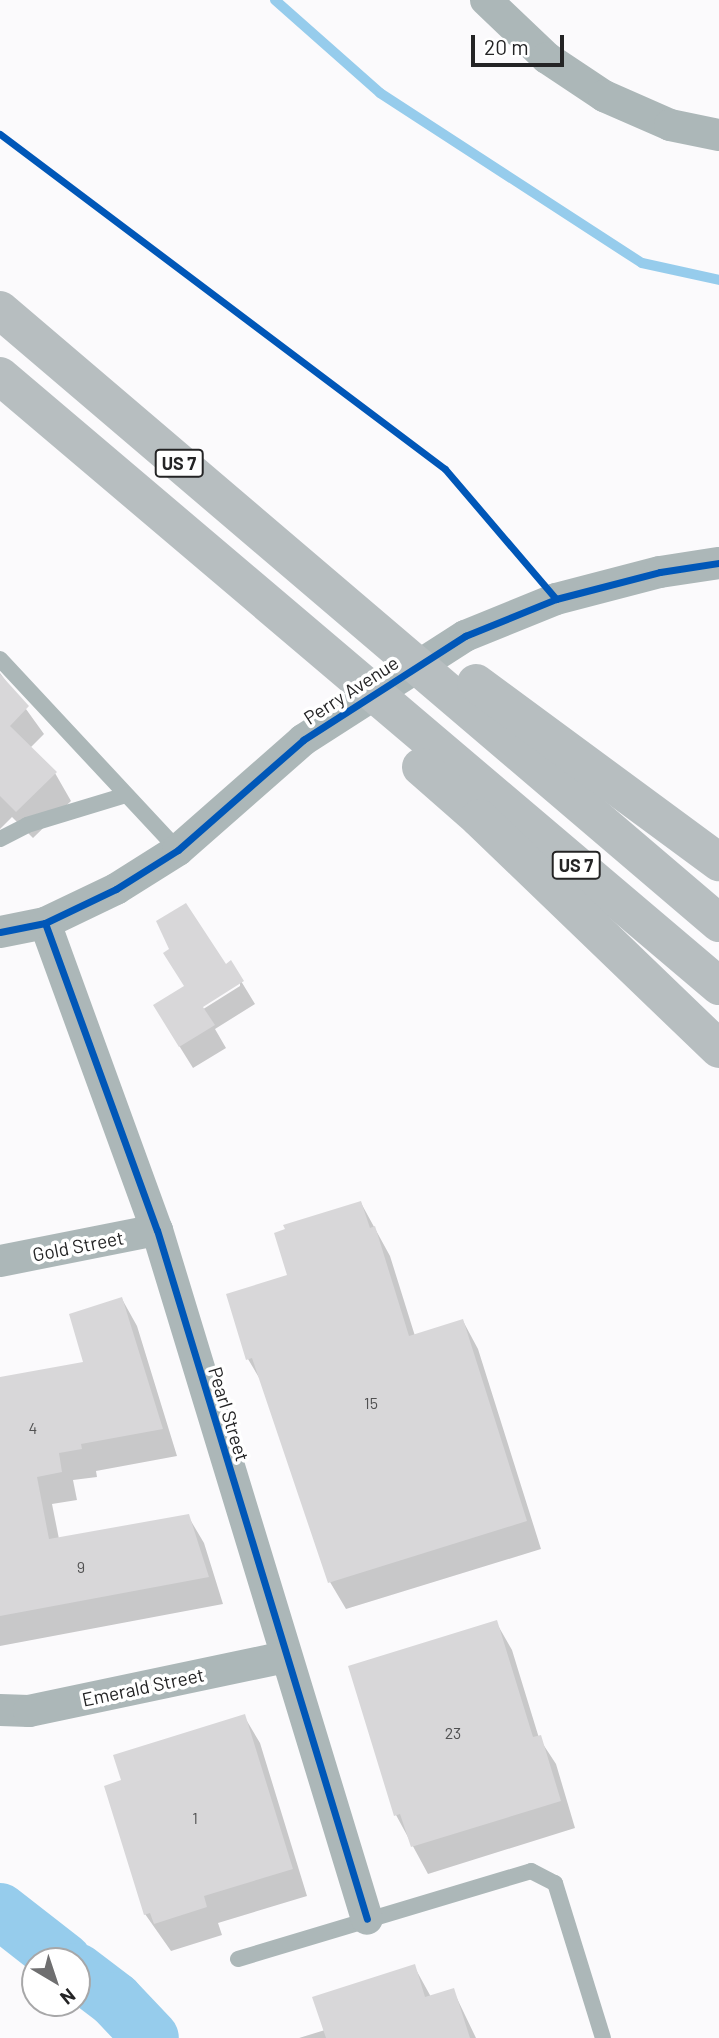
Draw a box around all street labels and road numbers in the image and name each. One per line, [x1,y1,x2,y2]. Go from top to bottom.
road number: US 7 [154,448,204,477]
street label: Perry Avenue [299,651,403,729]
road number: US 7 [552,850,600,880]
street label: Gold Street [30,1226,126,1266]
street label: Pearl Street [204,1364,254,1464]
street label: Emerald Street [80,1663,206,1711]

